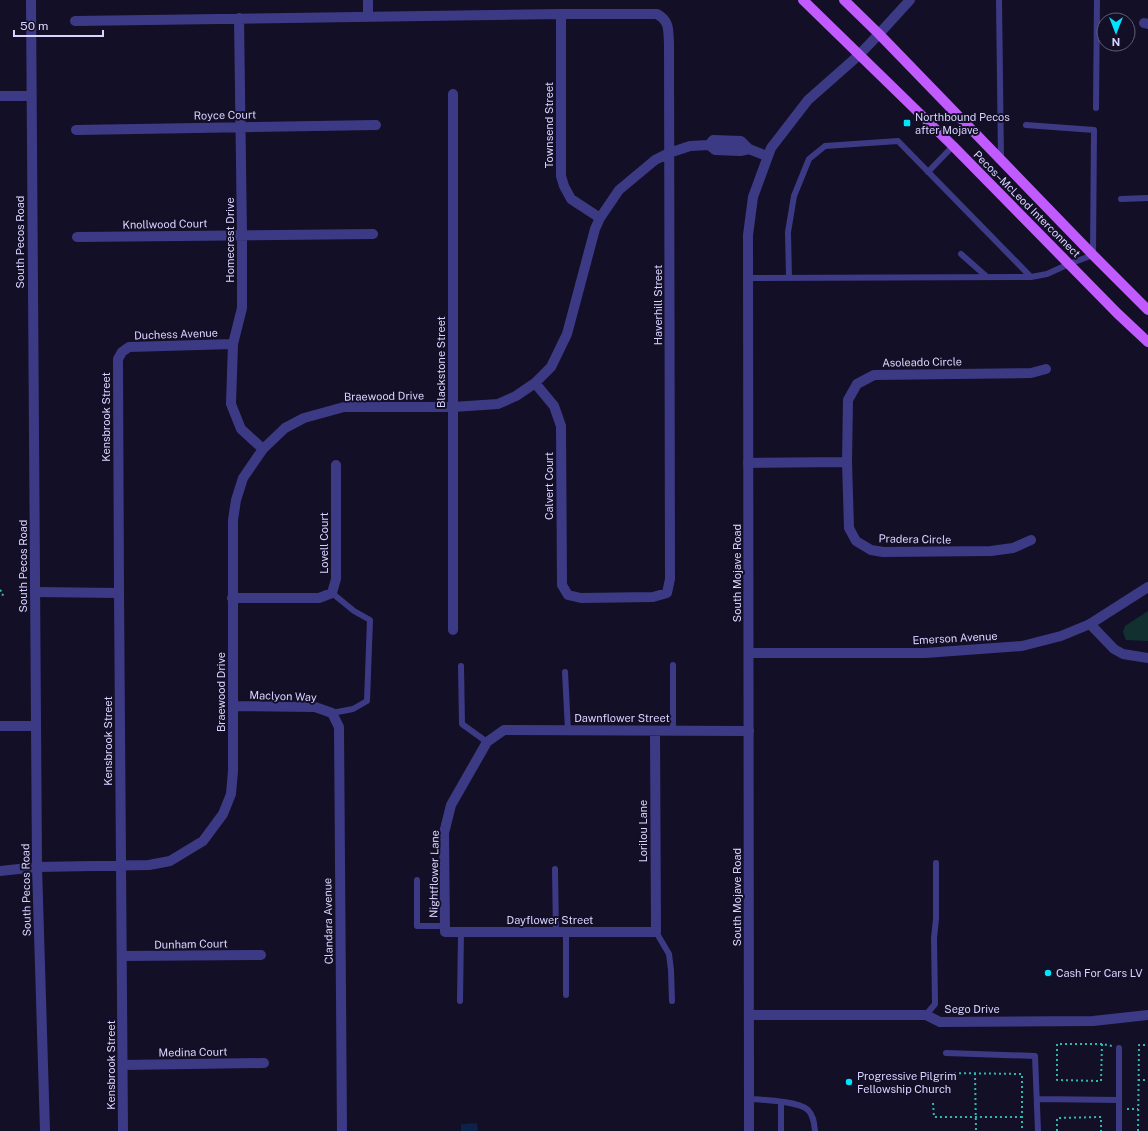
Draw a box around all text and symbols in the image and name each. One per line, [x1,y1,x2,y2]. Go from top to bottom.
scale bar [14,12,103,38]
north arrow [1096,12,1136,52]
text: 50 m [20,19,48,33]
text: N [1112,36,1120,48]
street label: Townsend Street [543,82,555,168]
street label: Royce Court [194,108,256,122]
place label: Northbound Pecos after Mojave [915,111,1010,136]
marker: Northbound Pecos after Mojave [902,118,912,128]
street label: Pecos–McLeod Interconnect [971,148,1083,260]
street label: South Pecos Road [14,196,26,288]
street label: Homecrest Drive [224,197,236,283]
street label: Knollwood Court [122,217,208,231]
street label: Haverhill Street [652,265,664,345]
street label: Blackstone Street [435,316,447,408]
street label: Duchess Avenue [134,327,218,341]
street label: Asoleado Circle [882,355,962,369]
street label: Kensbrook Street [100,372,112,462]
street label: Braewood Drive [344,389,424,403]
street label: Calvert Court [543,452,555,520]
street label: Lovell Court [318,512,330,574]
street label: South Pecos Road [17,520,29,612]
street label: South Mojave Road [731,524,743,622]
street label: Pradera Circle [879,532,951,546]
street label: Emerson Avenue [912,630,998,646]
street label: Braewood Drive [215,652,227,732]
street label: Maclyon Way [249,689,317,703]
street label: Kensbrook Street [102,696,114,786]
street label: Dawnflower Street [574,712,670,724]
street label: Lorilou Lane [637,800,649,862]
street label: Nightflower Lane [427,830,441,918]
street label: South Pecos Road [19,844,33,936]
street label: South Mojave Road [731,848,743,946]
street label: Clandara Avenue [321,878,335,964]
street label: Dayflower Street [507,914,593,926]
street label: Dunham Court [154,937,228,951]
place label: Cash For Cars LV [1056,967,1143,979]
marker: Cash For Cars LV [1043,968,1053,978]
street label: Sego Drive [944,1003,1000,1015]
street label: Kensbrook Street [105,1020,117,1110]
street label: Medina Court [158,1045,228,1059]
place label: Progressive Pilgrim Fellowship Church [857,1070,956,1095]
marker: Progressive Pilgrim Fellowship Church [844,1077,854,1087]

